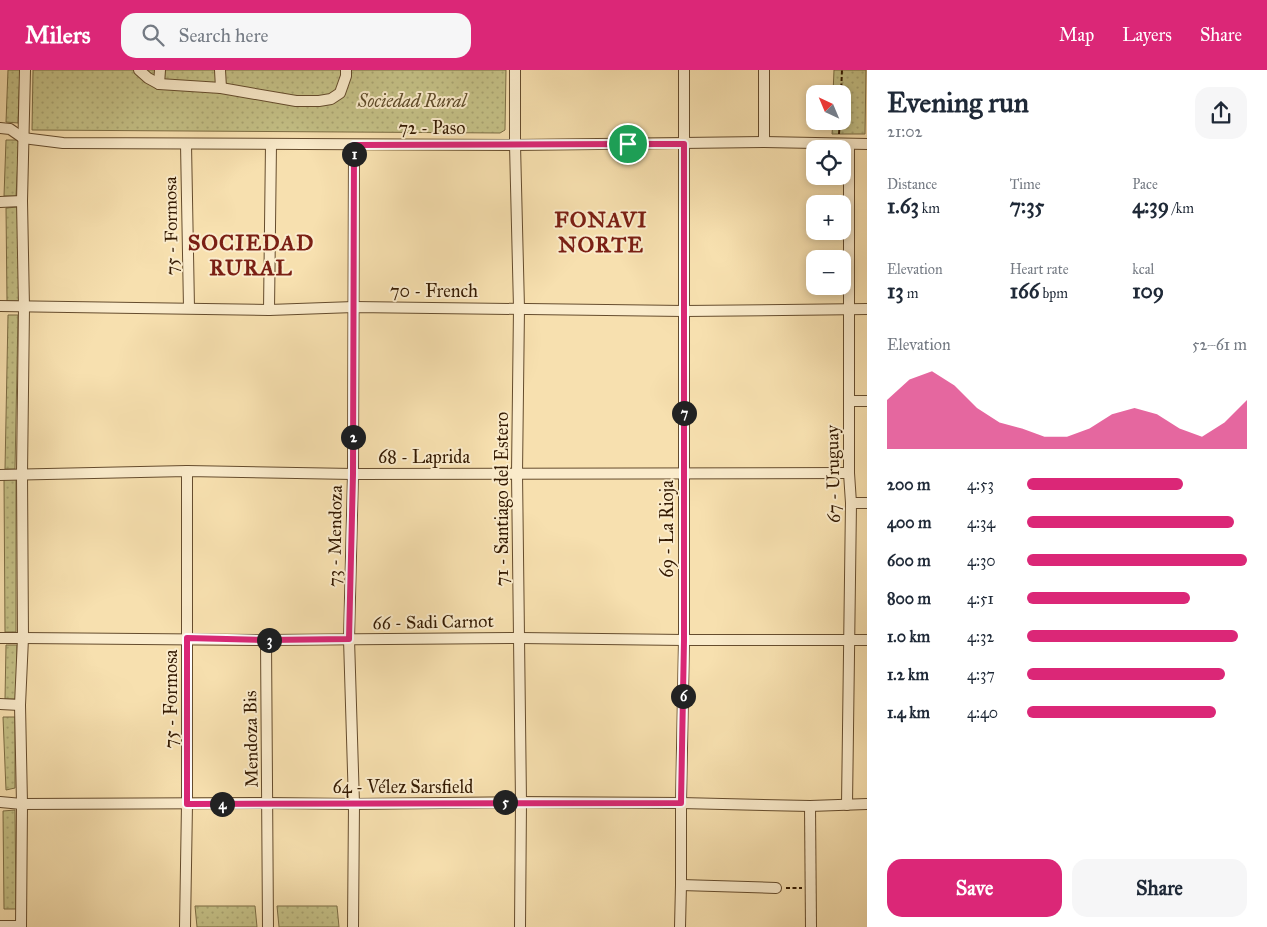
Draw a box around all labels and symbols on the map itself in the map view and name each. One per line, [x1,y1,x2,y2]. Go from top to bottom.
north arrow [806,85,851,130]
park label: Sociedad Rural [357,90,468,112]
street label: 72 - Paso [399,117,465,139]
pin [607,123,649,165]
pin: 1 [342,142,366,166]
street label: 75 - Formosa [159,176,183,276]
district label: FONAVI NORTE [554,206,648,258]
district label: SOCIEDAD RURAL [188,229,314,281]
street label: 70 - French [390,280,478,302]
pin: 7 [672,400,696,426]
street label: 71 - Santiago del Estero [491,412,514,586]
pin: 2 [340,424,366,450]
street label: 67 - Uruguay [821,424,846,523]
street label: 68 - Laprida [378,446,470,468]
street label: 69 - La Rioja [656,480,678,578]
street label: 73 - Mendoza [323,485,347,587]
street label: 66 - Sadi Carnot [372,610,494,634]
pin: 3 [256,628,282,652]
street label: 75 - Formosa [160,649,182,748]
pin: 6 [670,684,696,708]
street label: Mendoza Bis [239,690,263,788]
street label: 64 - Vélez Sarsfield [333,776,473,798]
pin: 5 [492,790,518,814]
pin: 4 [210,792,234,816]

